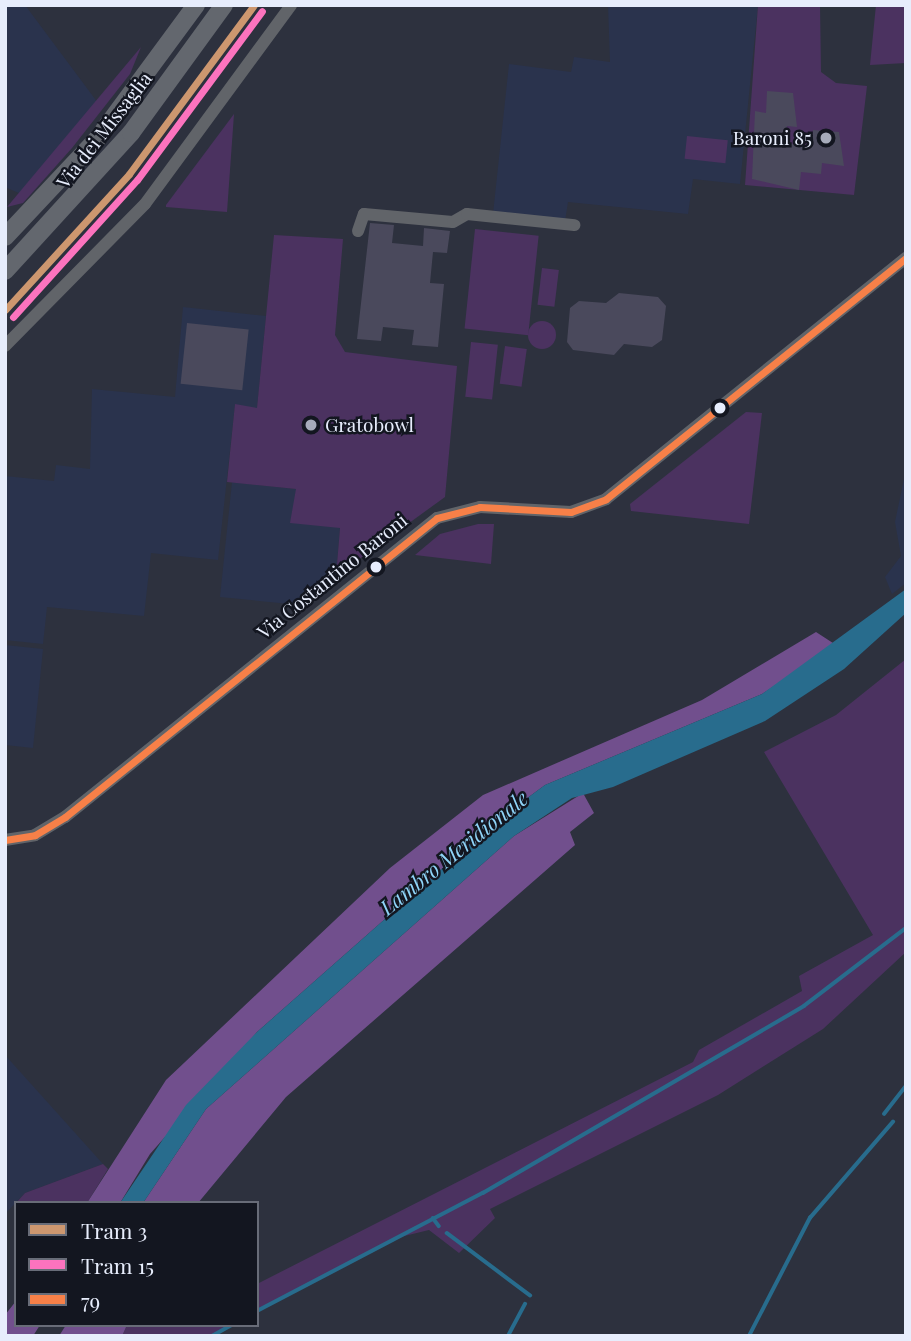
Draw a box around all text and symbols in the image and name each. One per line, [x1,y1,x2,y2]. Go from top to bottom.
street label: Via dei Missaglia [52,67,156,193]
place label: Baroni 85 [733,127,812,149]
marker: Baroni 85 [818,130,834,146]
unlabelled marker [713,401,727,415]
place label: Gratobowl [325,414,414,436]
marker: Gratobowl [303,417,319,433]
street label: Via Costantino Baroni [252,509,412,643]
unlabelled marker [369,560,383,574]
water label: Lambro Meridionale [374,785,532,919]
legend [14,1201,259,1327]
text: Tram 3 [81,1216,147,1244]
text: Tram 15 [81,1251,154,1279]
text: 79 [81,1286,100,1314]

